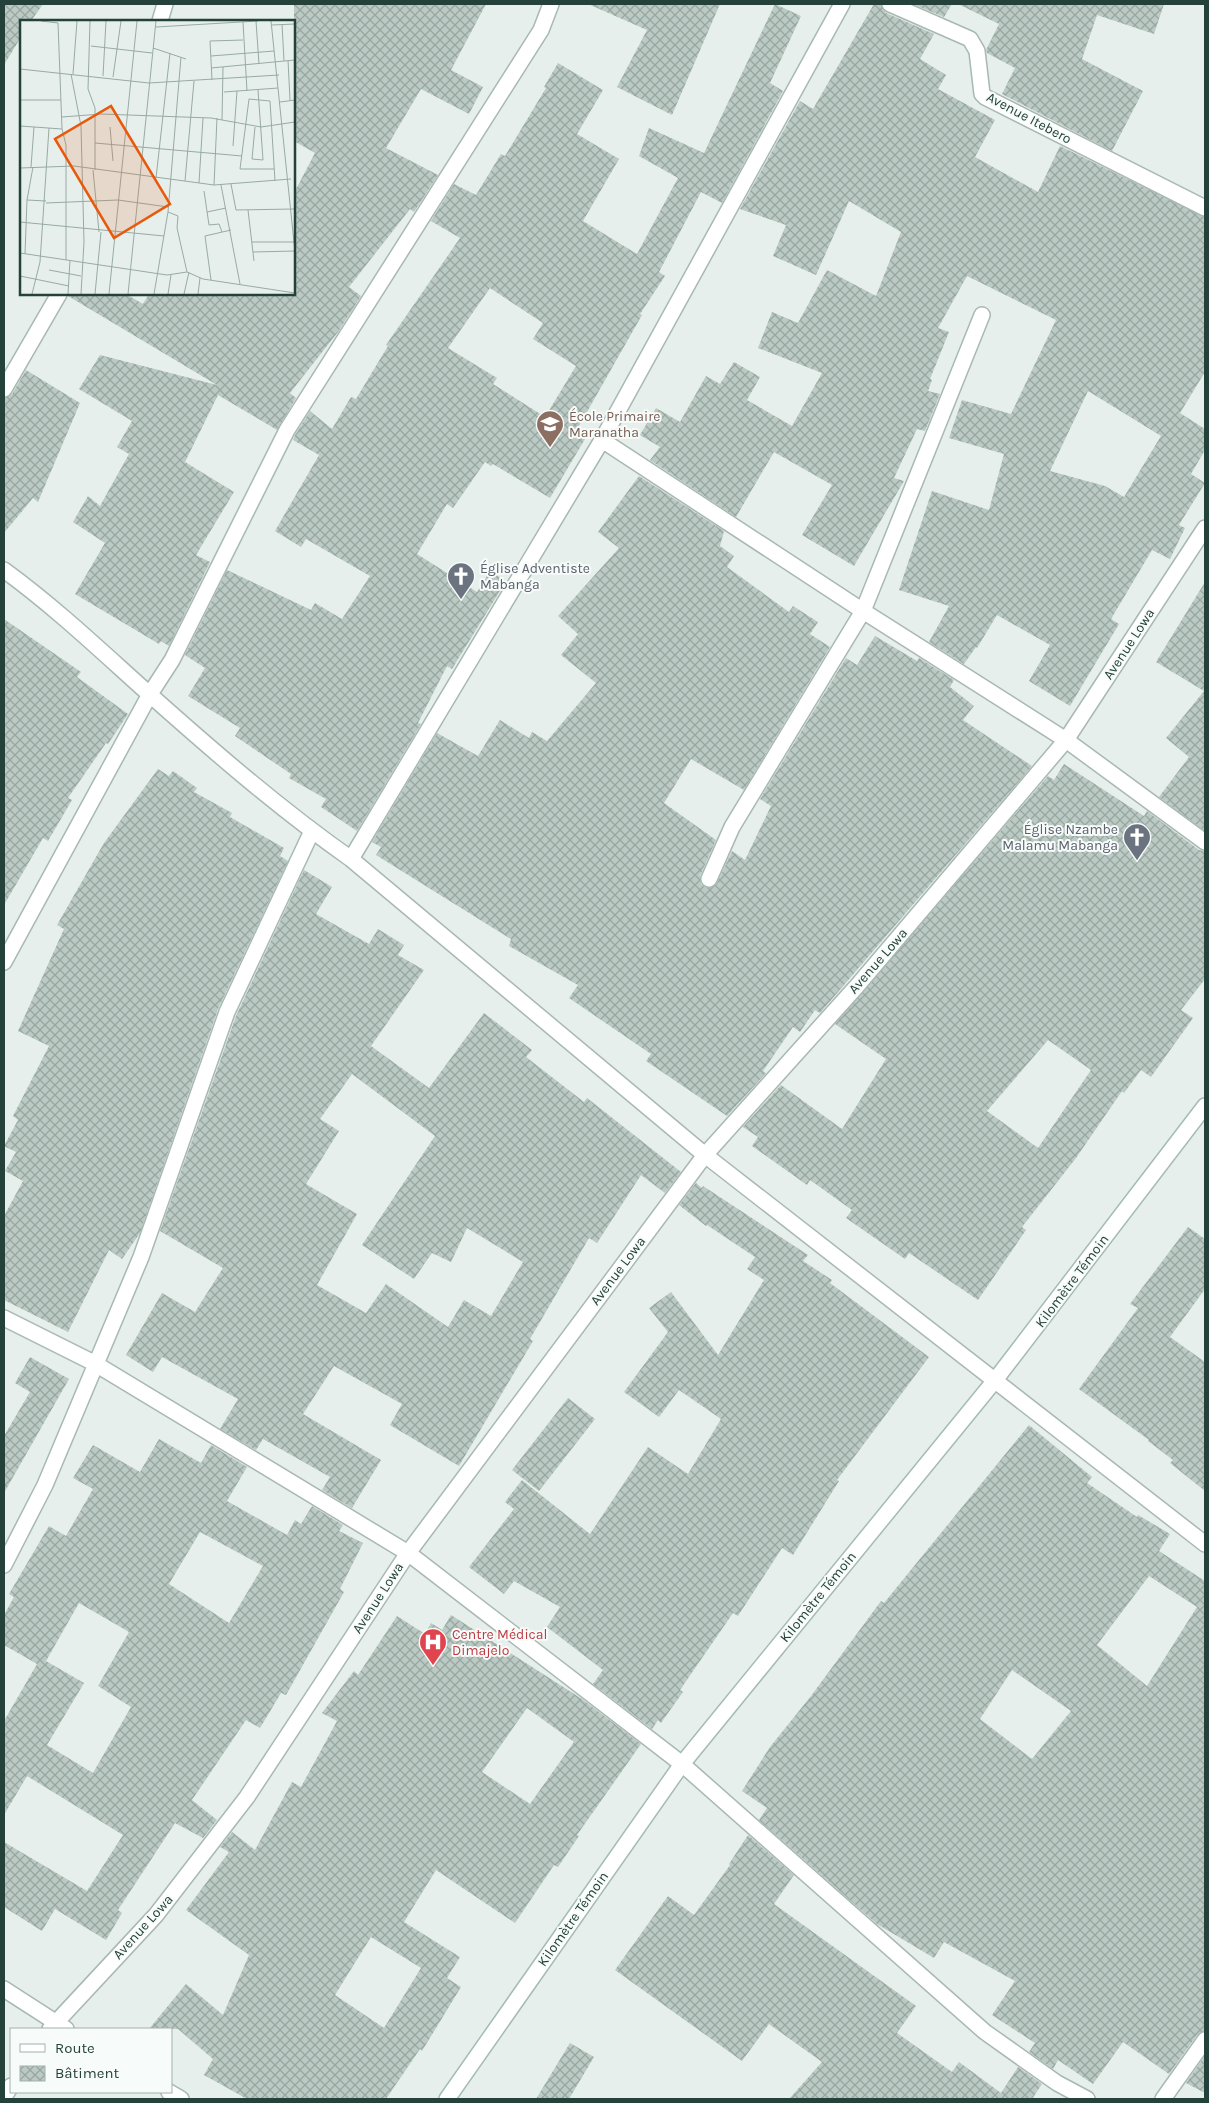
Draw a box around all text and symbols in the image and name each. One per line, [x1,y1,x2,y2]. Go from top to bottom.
inset map [20,20,295,295]
street label: Avenue Itebero [984,88,1074,148]
place label: École Primaire Maranatha [569,407,660,441]
school or university icon: École Primaire Maranatha [535,409,565,448]
place label: Église Adventiste Mabanga [480,559,590,593]
church icon: Église Adventiste Mabanga [446,561,476,600]
street label: Avenue Lowa [1100,605,1158,683]
place label: Église Nzambe Malamu Mabanga [1002,820,1118,854]
church icon: Église Nzambe Malamu Mabanga [1122,822,1152,861]
street label: Avenue Lowa [845,925,911,997]
street label: Kilomètre Témoin [1032,1231,1112,1331]
street label: Avenue Lowa [587,1233,649,1309]
street label: Kilomètre Témoin [776,1548,860,1646]
street label: Avenue Lowa [349,1559,407,1637]
place label: Centre Médical Dimajelo [452,1626,547,1659]
hospital icon: Centre Médical Dimajelo [418,1627,448,1666]
street label: Kilomètre Témoin [534,1868,612,1970]
street label: Avenue Lowa [109,1891,177,1963]
legend [10,2028,172,2093]
text: Route [55,2039,95,2057]
text: Bâtiment [55,2064,119,2082]

